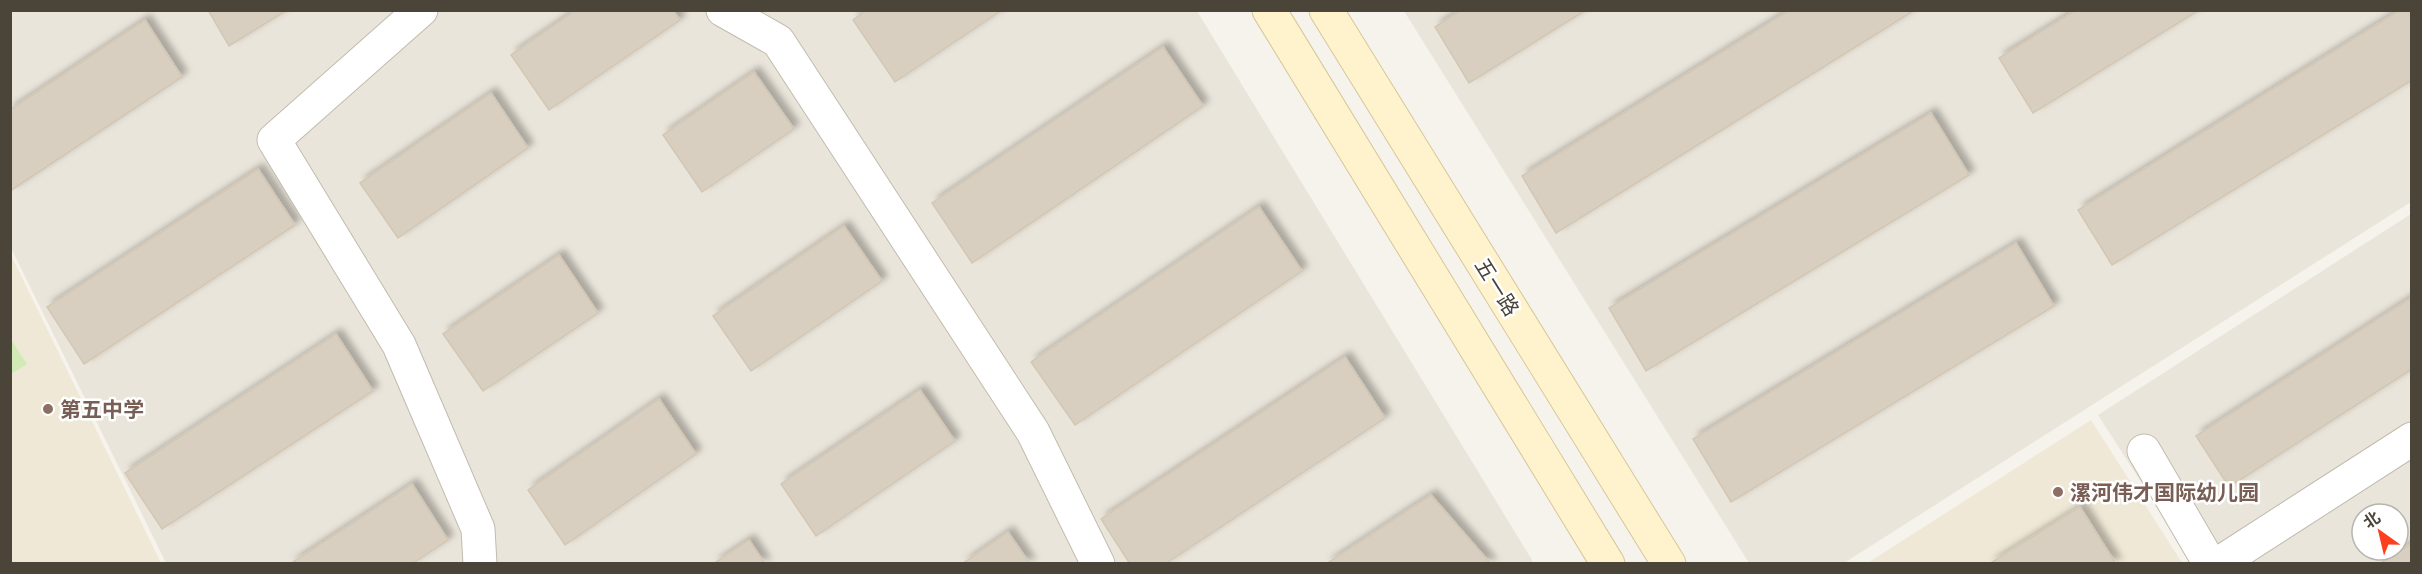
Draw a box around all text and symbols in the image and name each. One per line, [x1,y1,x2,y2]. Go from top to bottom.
street label: 五一路 [1470,254,1524,320]
place label: 第五中学 [60,397,144,422]
marker: 第五中学 [41,402,55,416]
place label: 漯河伟才国际幼儿园 [2070,480,2259,505]
marker: 漯河伟才国际幼儿园 [2051,485,2065,499]
north arrow [2350,502,2410,562]
text: 北 [2360,508,2384,532]

